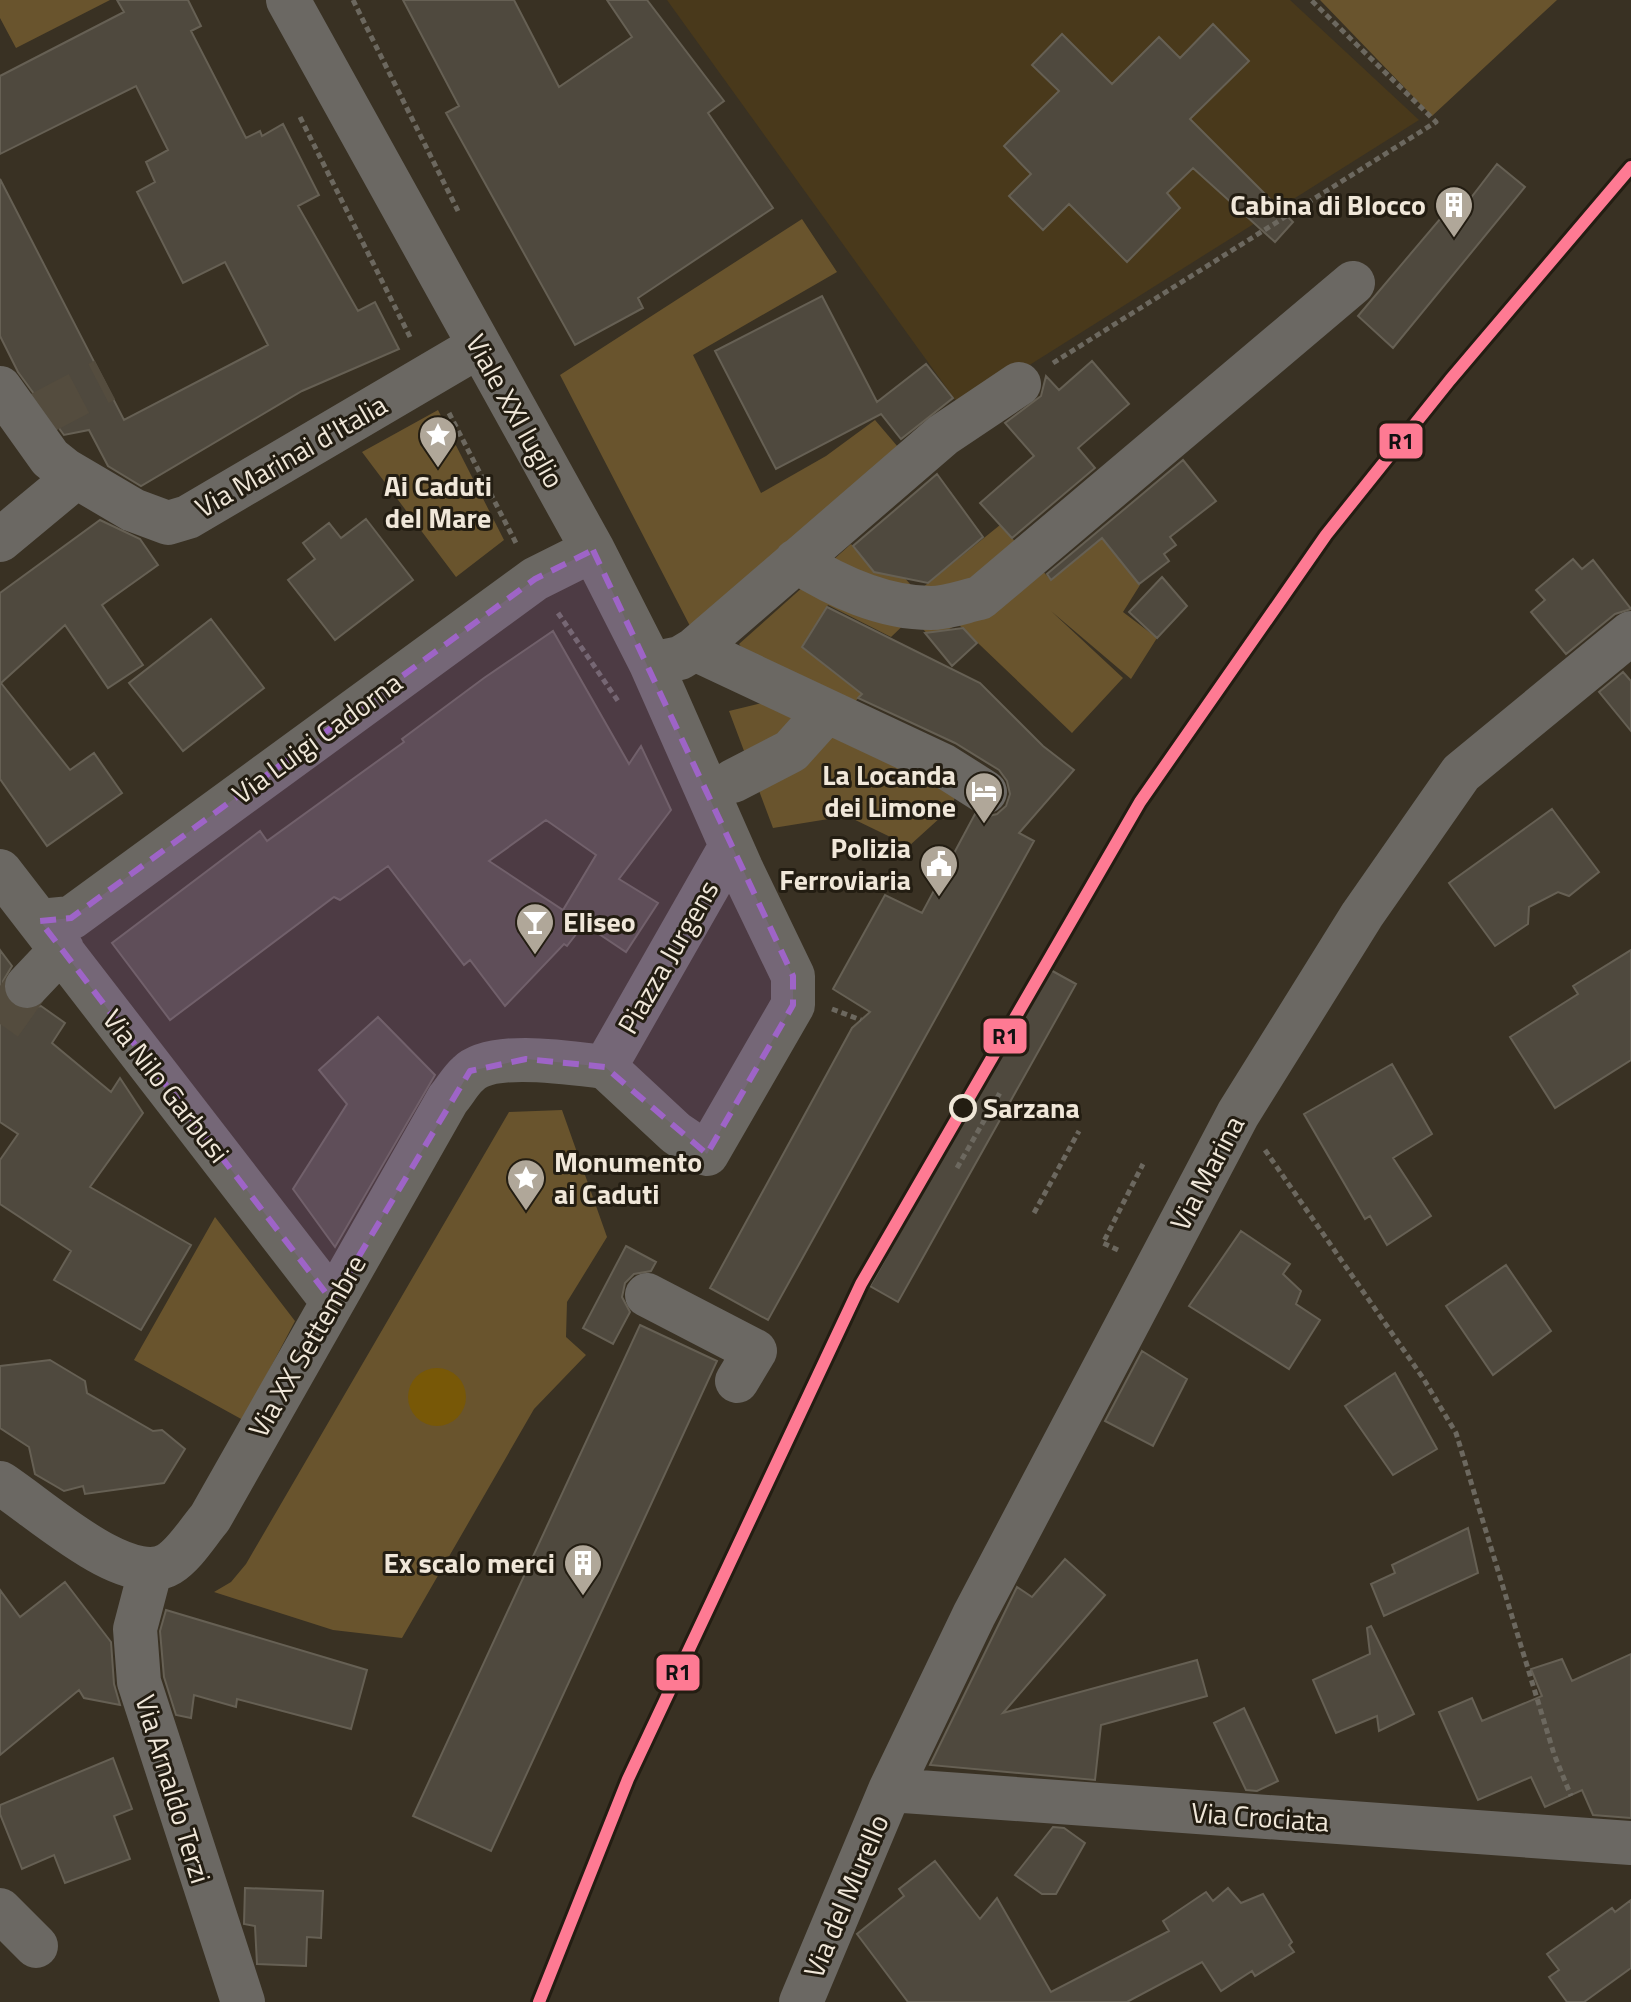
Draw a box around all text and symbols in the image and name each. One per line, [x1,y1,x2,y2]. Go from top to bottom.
place label: Cabina di Blocco [1230,183,1426,226]
building icon: Cabina di Blocco [1433,184,1475,239]
street label: Viale XXI luglio [455,326,576,496]
street label: Via Marinai d'Italia [187,383,395,528]
place icon: Ai Caduti del Mare [417,414,459,469]
line badge: R1 [1378,422,1424,460]
text: R1 [1388,424,1414,458]
place label: Ai Caduti del Mare [384,464,492,539]
street label: Via Luigi Cadorna [223,661,411,814]
place label: La Locanda dei Limone [822,753,956,828]
hotel icon: La Locanda dei Limone [963,770,1005,825]
place label: Polizia Ferroviaria [779,826,911,901]
public building icon: Polizia Ferroviaria [918,843,960,898]
street label: Piazza Jurgens [606,872,729,1042]
place label: Eliseo [563,900,636,943]
bar icon: Eliseo [514,901,556,956]
street label: Via Nilo Garbusi [93,1000,240,1172]
line badge: R1 [982,1017,1028,1055]
text: R1 [992,1019,1018,1053]
place label: Sarzana [983,1086,1080,1129]
marker: Sarzana [950,1095,976,1121]
street label: Via Marina [1158,1107,1255,1238]
place label: Monumento ai Caduti [554,1140,702,1215]
place icon: Monumento ai Caduti [505,1157,547,1212]
street label: Via XX Settembre [237,1246,376,1445]
place label: Ex scalo merci [384,1541,555,1584]
building icon: Ex scalo merci [562,1542,604,1597]
line badge: R1 [655,1653,701,1692]
text: R1 [665,1655,691,1689]
street label: Via Arnaldo Terzi [124,1689,223,1888]
street label: Via Crociata [1190,1790,1330,1843]
street label: Via del Murello [792,1807,899,1984]

